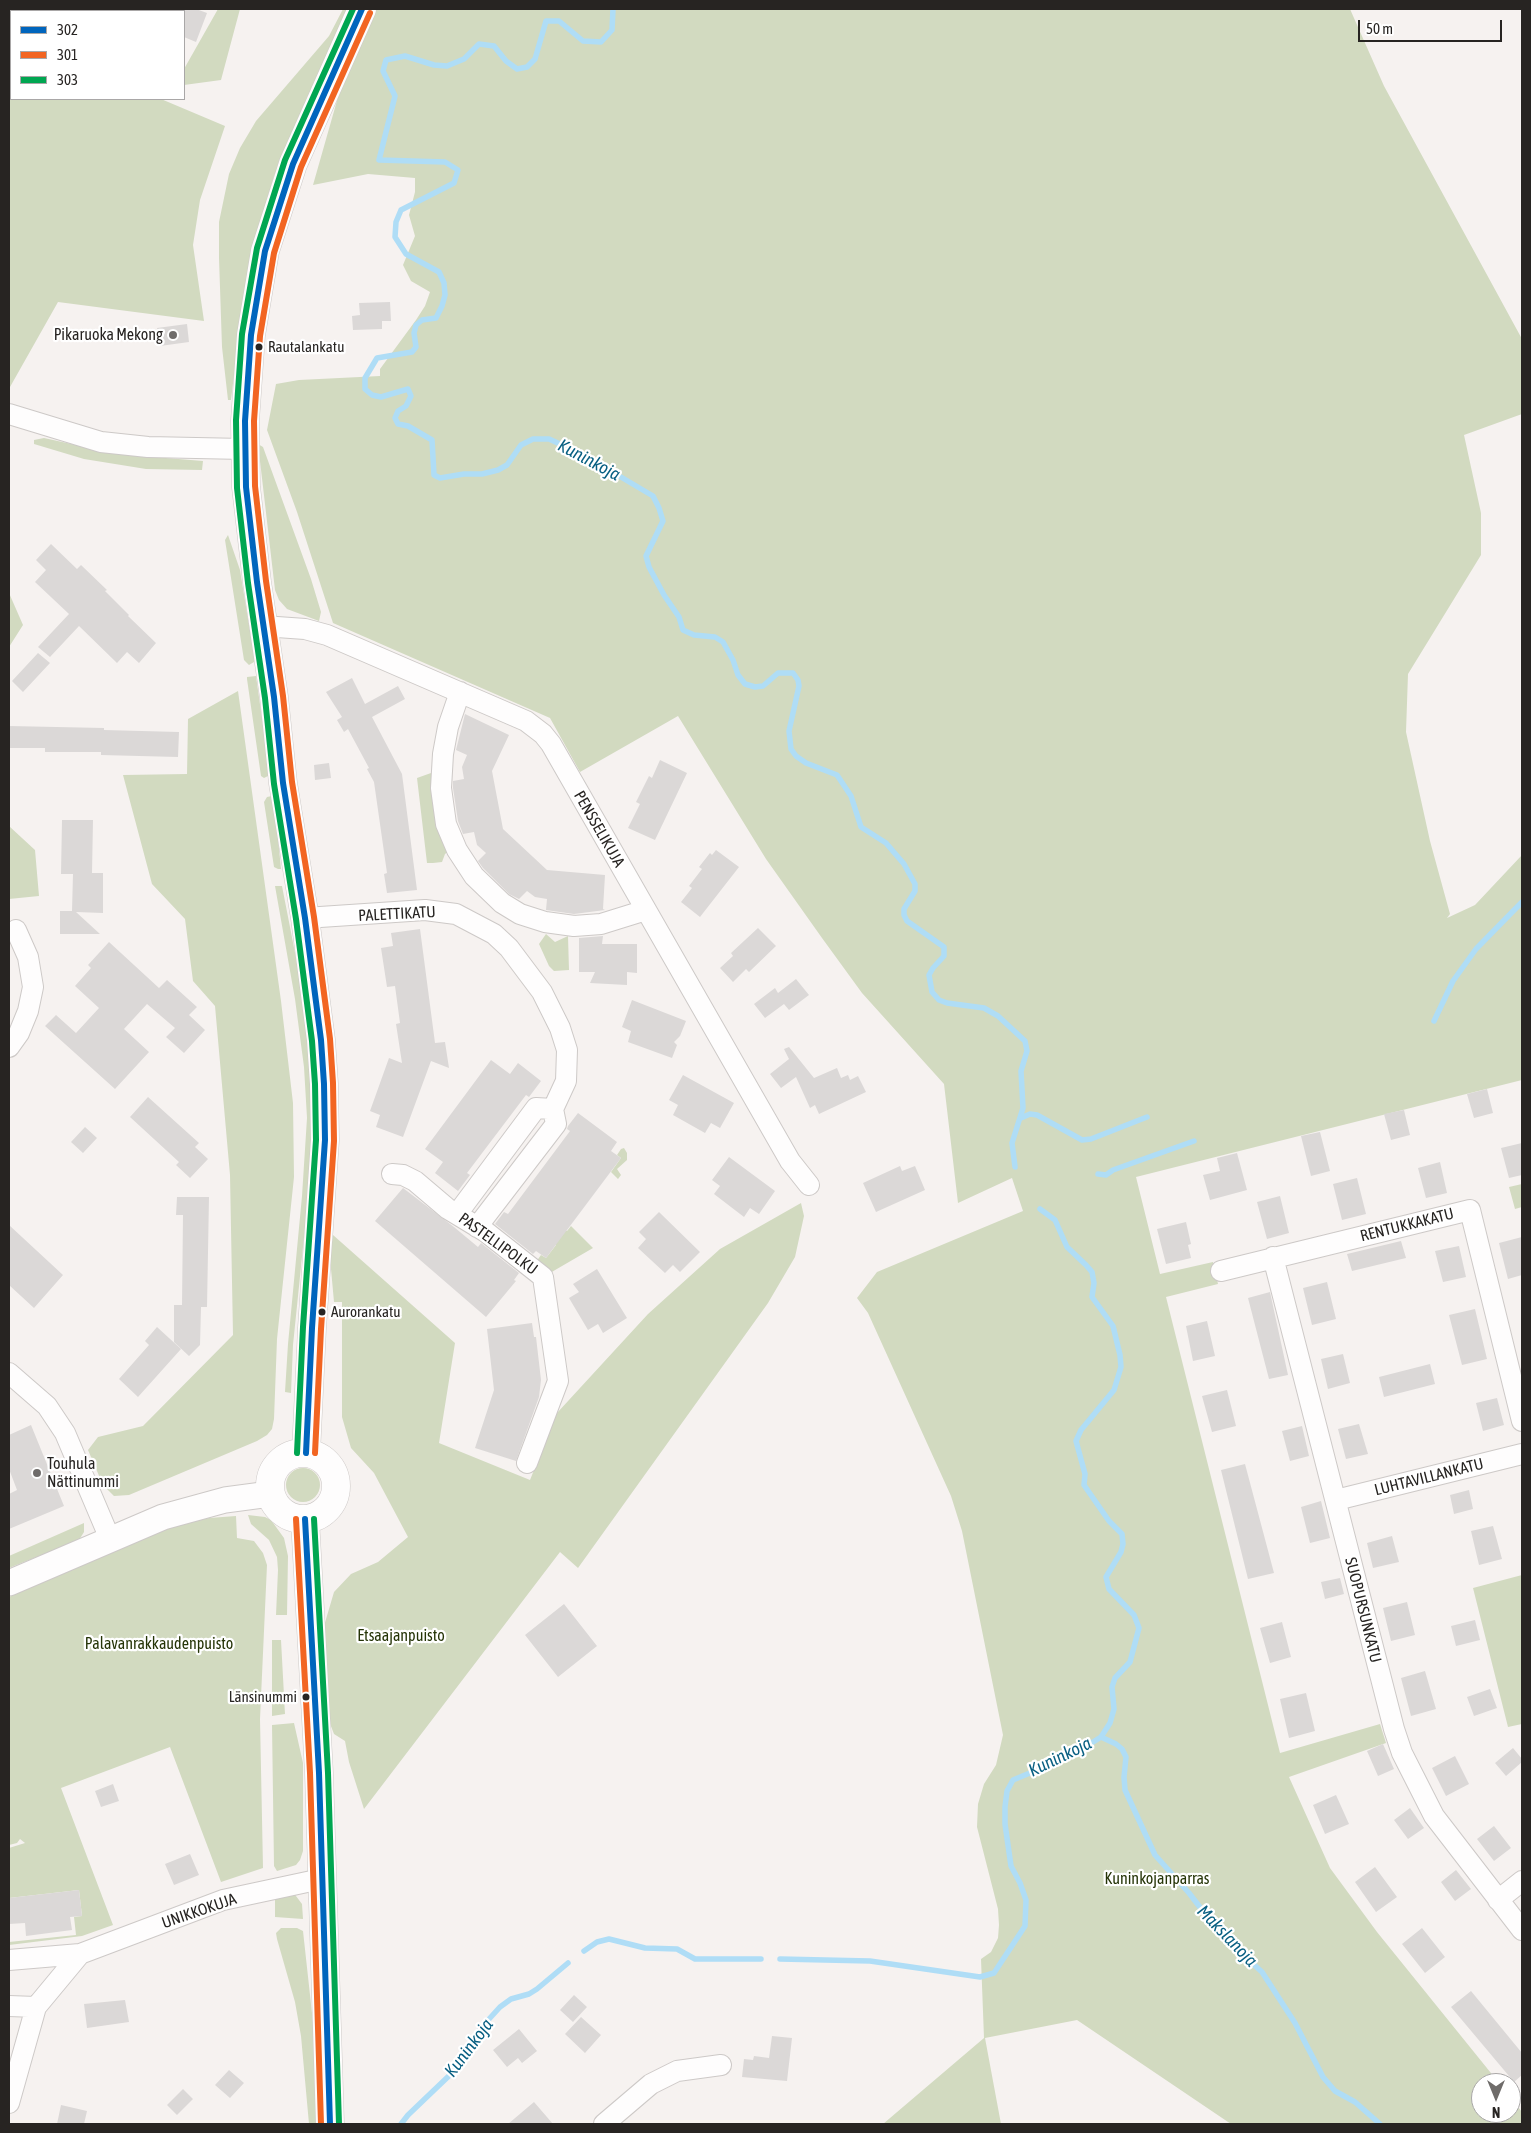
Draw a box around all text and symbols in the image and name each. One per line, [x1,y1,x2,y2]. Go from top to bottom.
legend [10,10,185,100]
scale bar [1361,10,1505,42]
text: 50 m [1366,20,1393,37]
text: 302 [57,21,78,38]
text: 301 [57,46,78,63]
text: 303 [57,71,78,88]
place label: Pikaruoka Mekong [54,325,163,345]
marker: Pikaruoka Mekong [167,329,179,341]
place label: Rautalankatu [268,338,344,356]
marker: Rautalankatu [254,342,264,352]
water label: Kuninkoja [554,435,624,485]
street label: PENSSELIKUJA [569,787,629,871]
street label: PALETTIKATU [358,902,436,926]
street label: RENTUKKAKATU [1358,1204,1456,1246]
street label: PASTELLIPOLKU [455,1209,541,1279]
place label: Aurorankatu [331,1303,401,1321]
marker: Aurorankatu [317,1307,327,1317]
place label: Touhula Nättinummi [47,1454,119,1492]
street label: LUHTAVILLANKATU [1372,1454,1486,1500]
marker: Touhula Nättinummi [31,1467,43,1479]
street label: SUOPURSUNKATU [1341,1555,1385,1665]
park label: Etsaajanpuisto [357,1626,445,1646]
park label: Palavanrakkaudenpuisto [85,1634,233,1654]
place label: Länsinummi [229,1688,297,1706]
marker: Länsinummi [301,1692,311,1702]
water label: Kuninkoja [1025,1733,1095,1781]
park label: Kuninkojanparras [1105,1869,1209,1889]
street label: UNIKKOKUJA [159,1889,239,1933]
water label: Makslanoja [1192,1901,1262,1971]
water label: Kuninkoja [440,2015,498,2081]
north arrow [1471,2073,1521,2123]
text: N [1492,2104,1500,2120]

